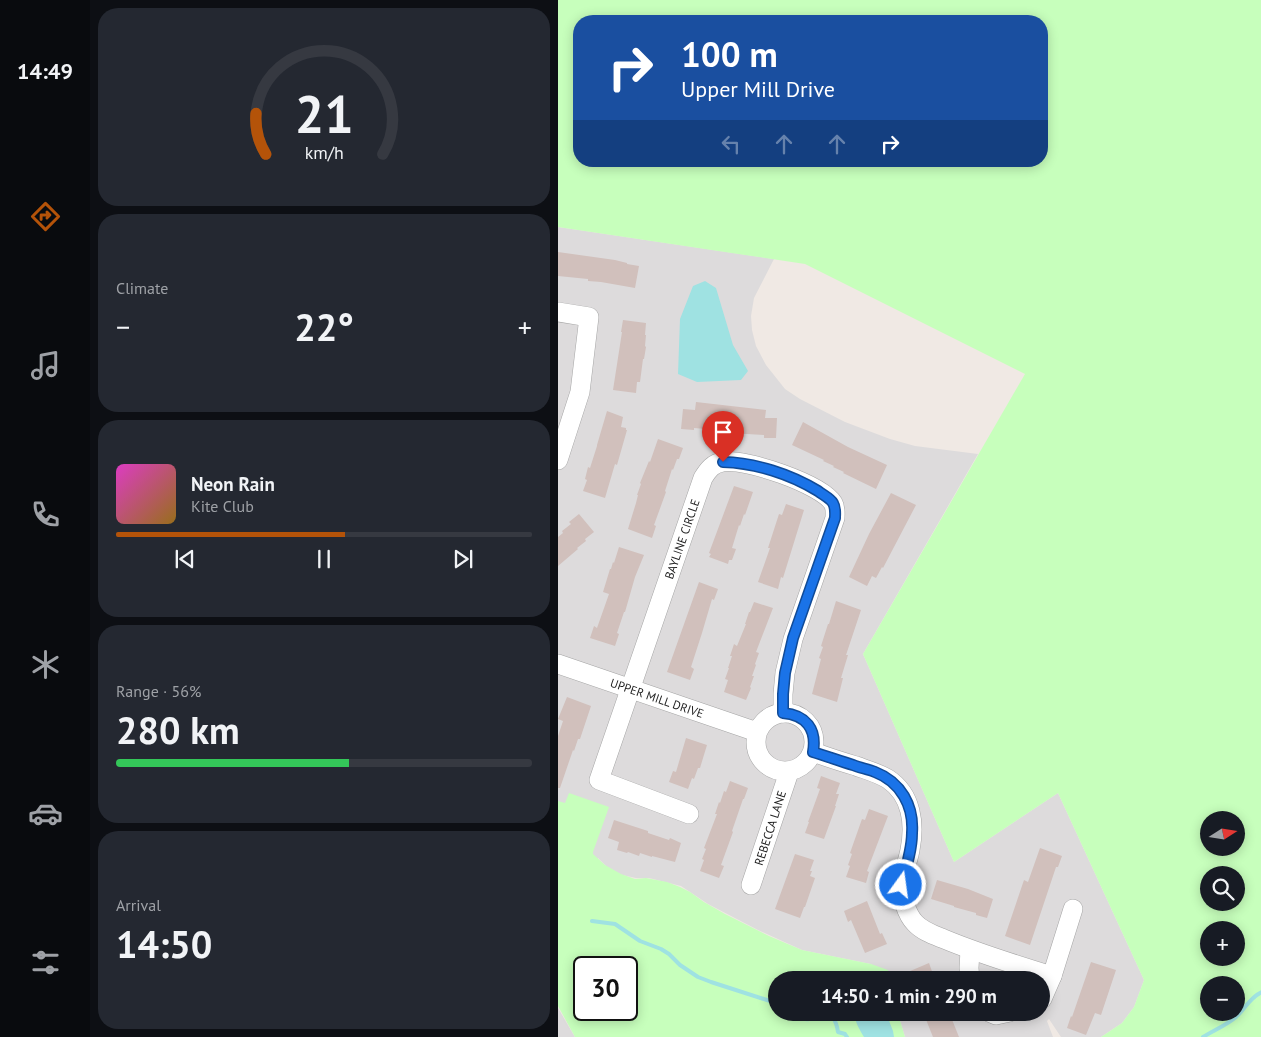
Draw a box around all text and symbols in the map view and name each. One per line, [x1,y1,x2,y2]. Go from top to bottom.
text: 100 m [681,31,778,77]
icon: right [598,35,663,100]
text: 14:49 [17,57,73,85]
text: Upper Mill Drive [681,75,835,103]
text: 21 [295,80,353,147]
icon: left [717,130,745,158]
icon: ahead [770,130,798,158]
icon: ahead [823,130,851,158]
icon: right [876,130,904,158]
text: km/h [304,141,344,164]
icon: directions [28,199,63,234]
text: Climate [116,278,168,298]
text: 22° [294,302,354,351]
text: − [116,308,130,345]
text: + [518,308,532,345]
icon: music [28,348,63,383]
pin [702,411,744,462]
icon: arrive [709,418,737,446]
text: Neon Rain [191,472,275,496]
text: Kite Club [191,496,254,516]
icon: phone [28,497,63,532]
street label: BAYLINE CIRCLE [661,497,703,581]
icon: previous [171,545,199,573]
icon: pause [310,545,338,573]
icon: next [449,545,477,573]
icon: climate [28,647,63,682]
street label: UPPER MILL DRIVE [608,675,706,721]
text: Range · 56% [116,681,201,701]
text: 280 km [116,705,240,754]
street label: REBECCA LANE [751,789,789,867]
icon: car [28,796,63,831]
north arrow [1200,811,1246,856]
map controls [1200,811,1245,1021]
position arrow [874,858,926,910]
button: search [1200,866,1245,911]
text: Arrival [116,895,161,915]
text: 14:50 [116,919,212,968]
button: + [1200,921,1245,966]
icon: filters [28,945,63,980]
speed limit sign: 30 [573,956,638,1021]
button: − [1200,976,1245,1021]
text: 14:50 · 1 min · 290 m [821,984,997,1008]

